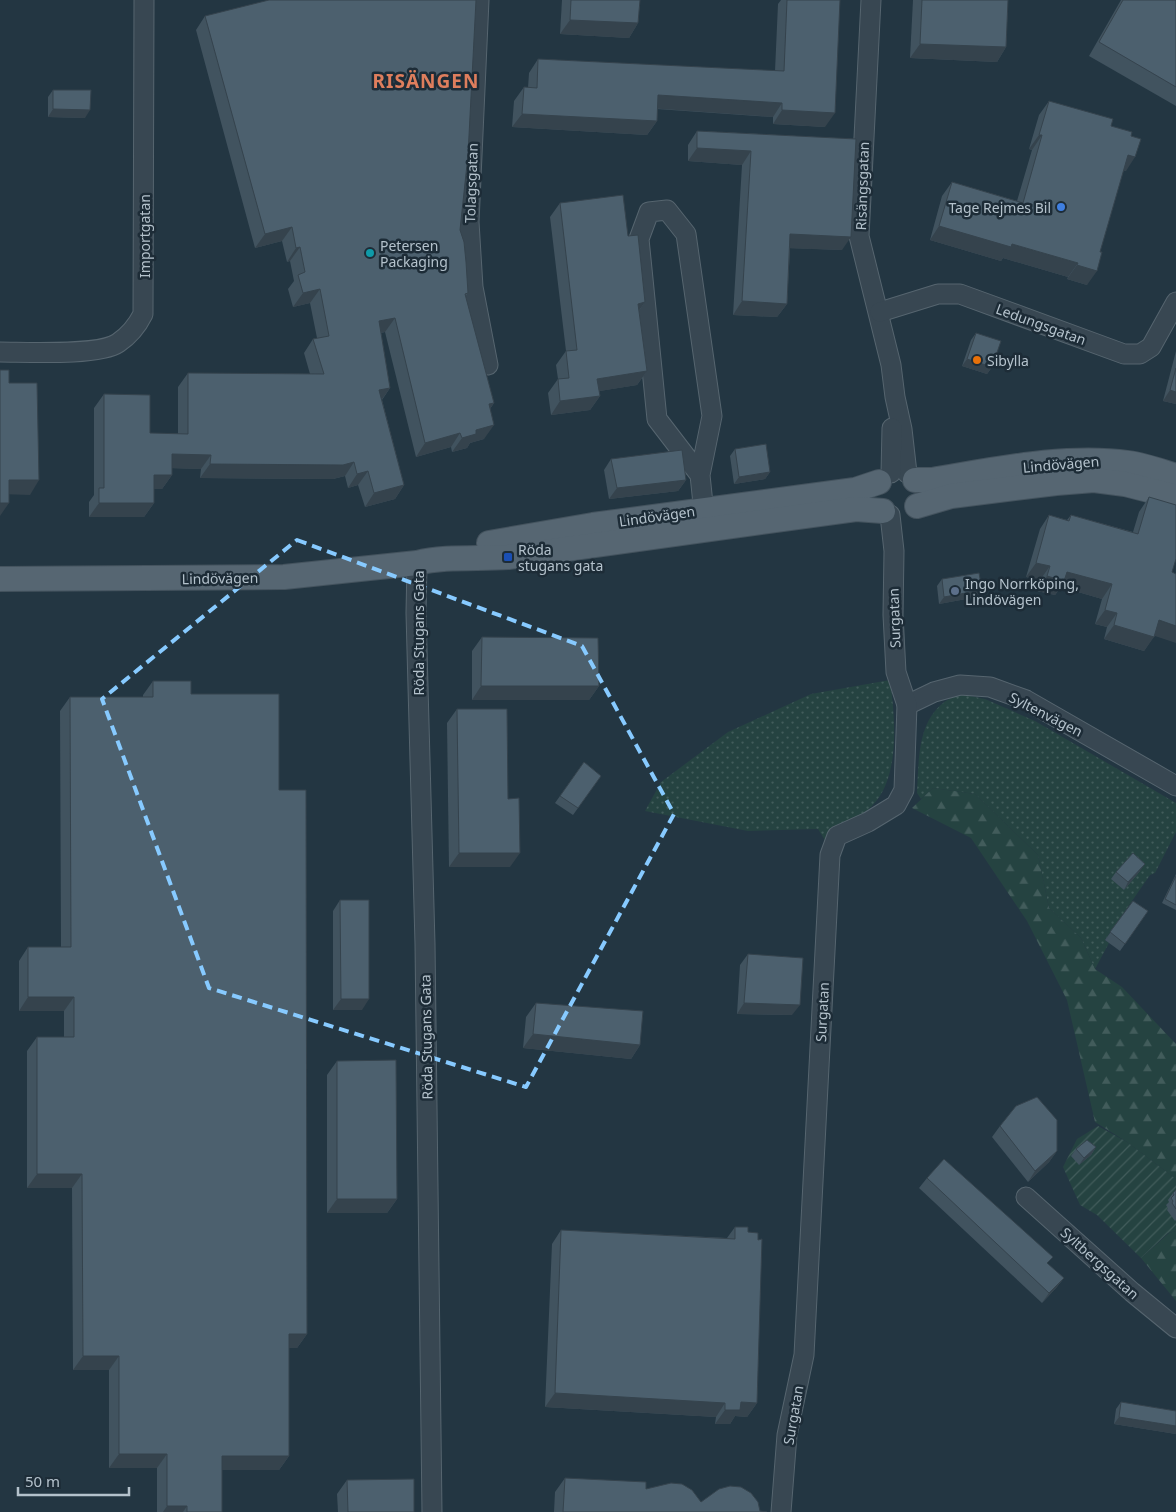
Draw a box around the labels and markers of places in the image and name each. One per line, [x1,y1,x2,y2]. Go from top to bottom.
place label: Tage Rejmes Bil [948,198,1051,217]
marker: Tage Rejmes Bil [1055,201,1067,213]
place label: Petersen Packaging [380,236,448,271]
marker: Petersen Packaging [364,247,376,259]
place label: Sibylla [987,351,1029,370]
marker: Sibylla [971,354,983,366]
place label: Röda stugans gata [518,540,603,575]
marker: Röda stugans gata [502,551,514,563]
place label: Ingo Norrköping, Lindövägen [965,574,1079,609]
marker: Ingo Norrköping, Lindövägen [949,585,961,597]

